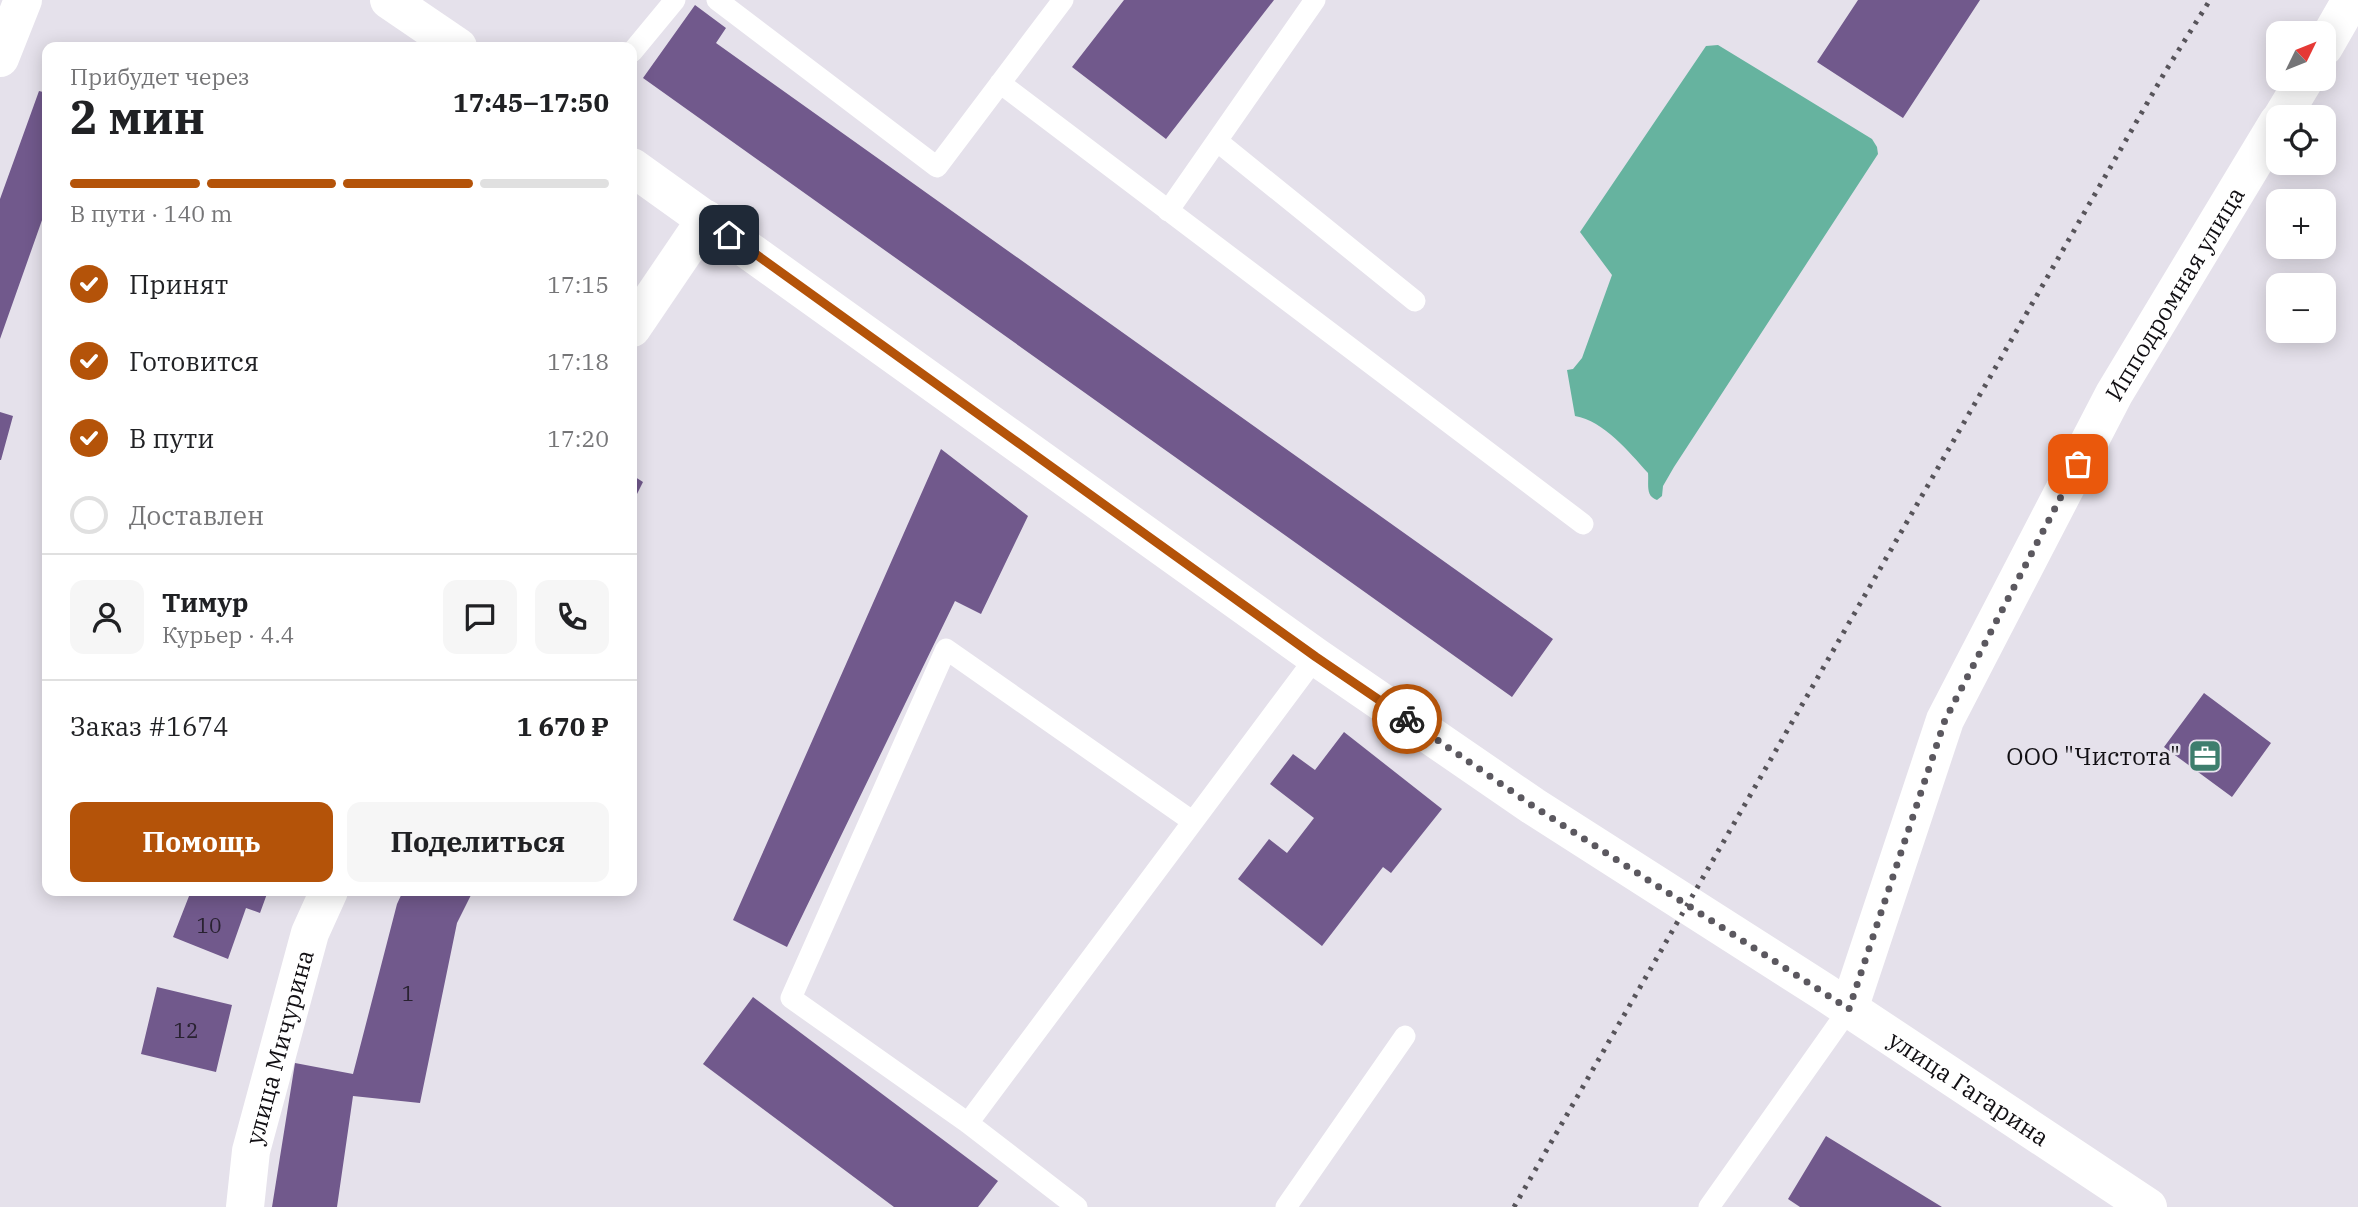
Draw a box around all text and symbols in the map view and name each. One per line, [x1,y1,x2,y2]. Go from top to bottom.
north arrow [2266,21,2336,91]
map controls [2266,21,2336,343]
text: Прибудет через [70,61,250,91]
text: 17:45–17:50 [453,85,609,119]
text: 2 мин [70,87,205,147]
button: locate [2266,105,2336,175]
street label: Ипподромная улица [2098,181,2251,407]
button: + [2266,189,2336,259]
text: В пути · 140 m [70,198,232,228]
pin [699,205,759,265]
icon: home [710,216,748,254]
icon: check [70,265,108,303]
text: Принят [129,267,228,301]
text: 17:15 [547,269,609,299]
button: − [2266,273,2336,343]
icon: check [70,342,108,380]
text: Готовится [129,344,259,378]
text: 17:18 [547,346,609,376]
icon: check [70,419,108,457]
text: В пути [129,421,214,455]
text: 17:20 [547,423,609,453]
pin [2048,434,2108,494]
icon: bag [2059,445,2097,483]
text: Доставлен [129,498,264,532]
button: person [70,580,144,654]
button: chat [443,580,517,654]
button: phone [535,580,609,654]
text: Тимур [162,585,249,619]
text: Курьер · 4.4 [162,619,294,649]
courier [1372,684,1442,754]
icon: bike [1388,700,1426,738]
text: Заказ #1674 [70,709,229,743]
text: 1 670 ₽ [517,709,609,743]
office icon: ООО "Чистота" [2186,737,2224,775]
place label: ООО "Чистота" [2006,740,2180,772]
button: Помощь [70,802,333,882]
button: Поделиться [347,802,609,882]
house number: 10 [196,911,222,939]
street label: улица Мичурина [237,946,321,1148]
house number: 1 [402,979,414,1007]
house number: 12 [173,1016,199,1044]
street label: улица Гагарина [1882,1023,2056,1153]

